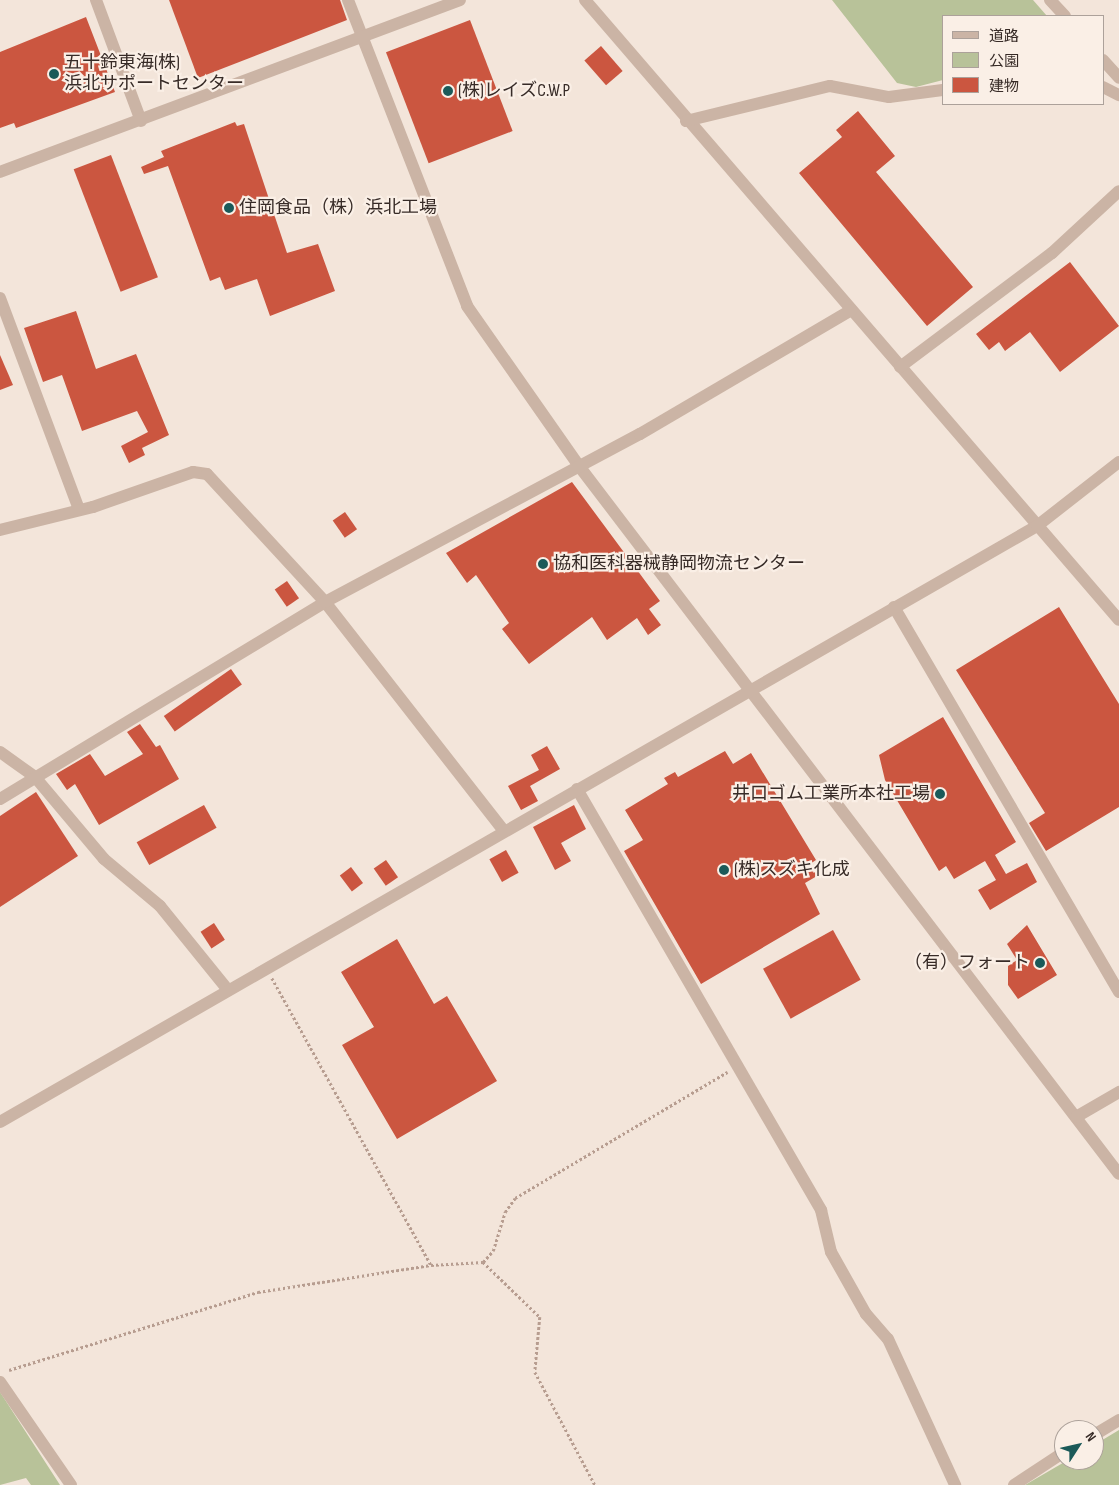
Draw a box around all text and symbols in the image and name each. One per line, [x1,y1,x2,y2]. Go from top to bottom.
legend [942,15,1104,105]
text: 道路 [989,27,1019,46]
text: 公園 [989,52,1019,71]
place label: 五十鈴東海(株) 浜北サポートセンター [64,53,244,96]
marker: 五十鈴東海(株) 浜北サポートセンター [48,68,60,80]
text: 建物 [989,77,1019,96]
place label: (株)レイズC.W.P [458,80,571,102]
marker: (株)レイズC.W.P [442,85,454,97]
place label: 住岡食品（株）浜北工場 [239,197,437,219]
marker: 住岡食品（株）浜北工場 [223,202,235,214]
place label: 協和医科器械静岡物流センター [553,553,805,575]
marker: 協和医科器械静岡物流センター [537,558,549,570]
place label: 井口ゴム工業所本社工場 [732,783,930,805]
marker: 井口ゴム工業所本社工場 [934,788,946,800]
place label: (株)スズキ化成 [734,859,850,881]
marker: (株)スズキ化成 [718,864,730,876]
place label: （有）フォート [904,952,1030,974]
marker: （有）フォート [1034,957,1046,969]
north arrow [1054,1420,1104,1470]
text: N [1082,1429,1100,1445]

